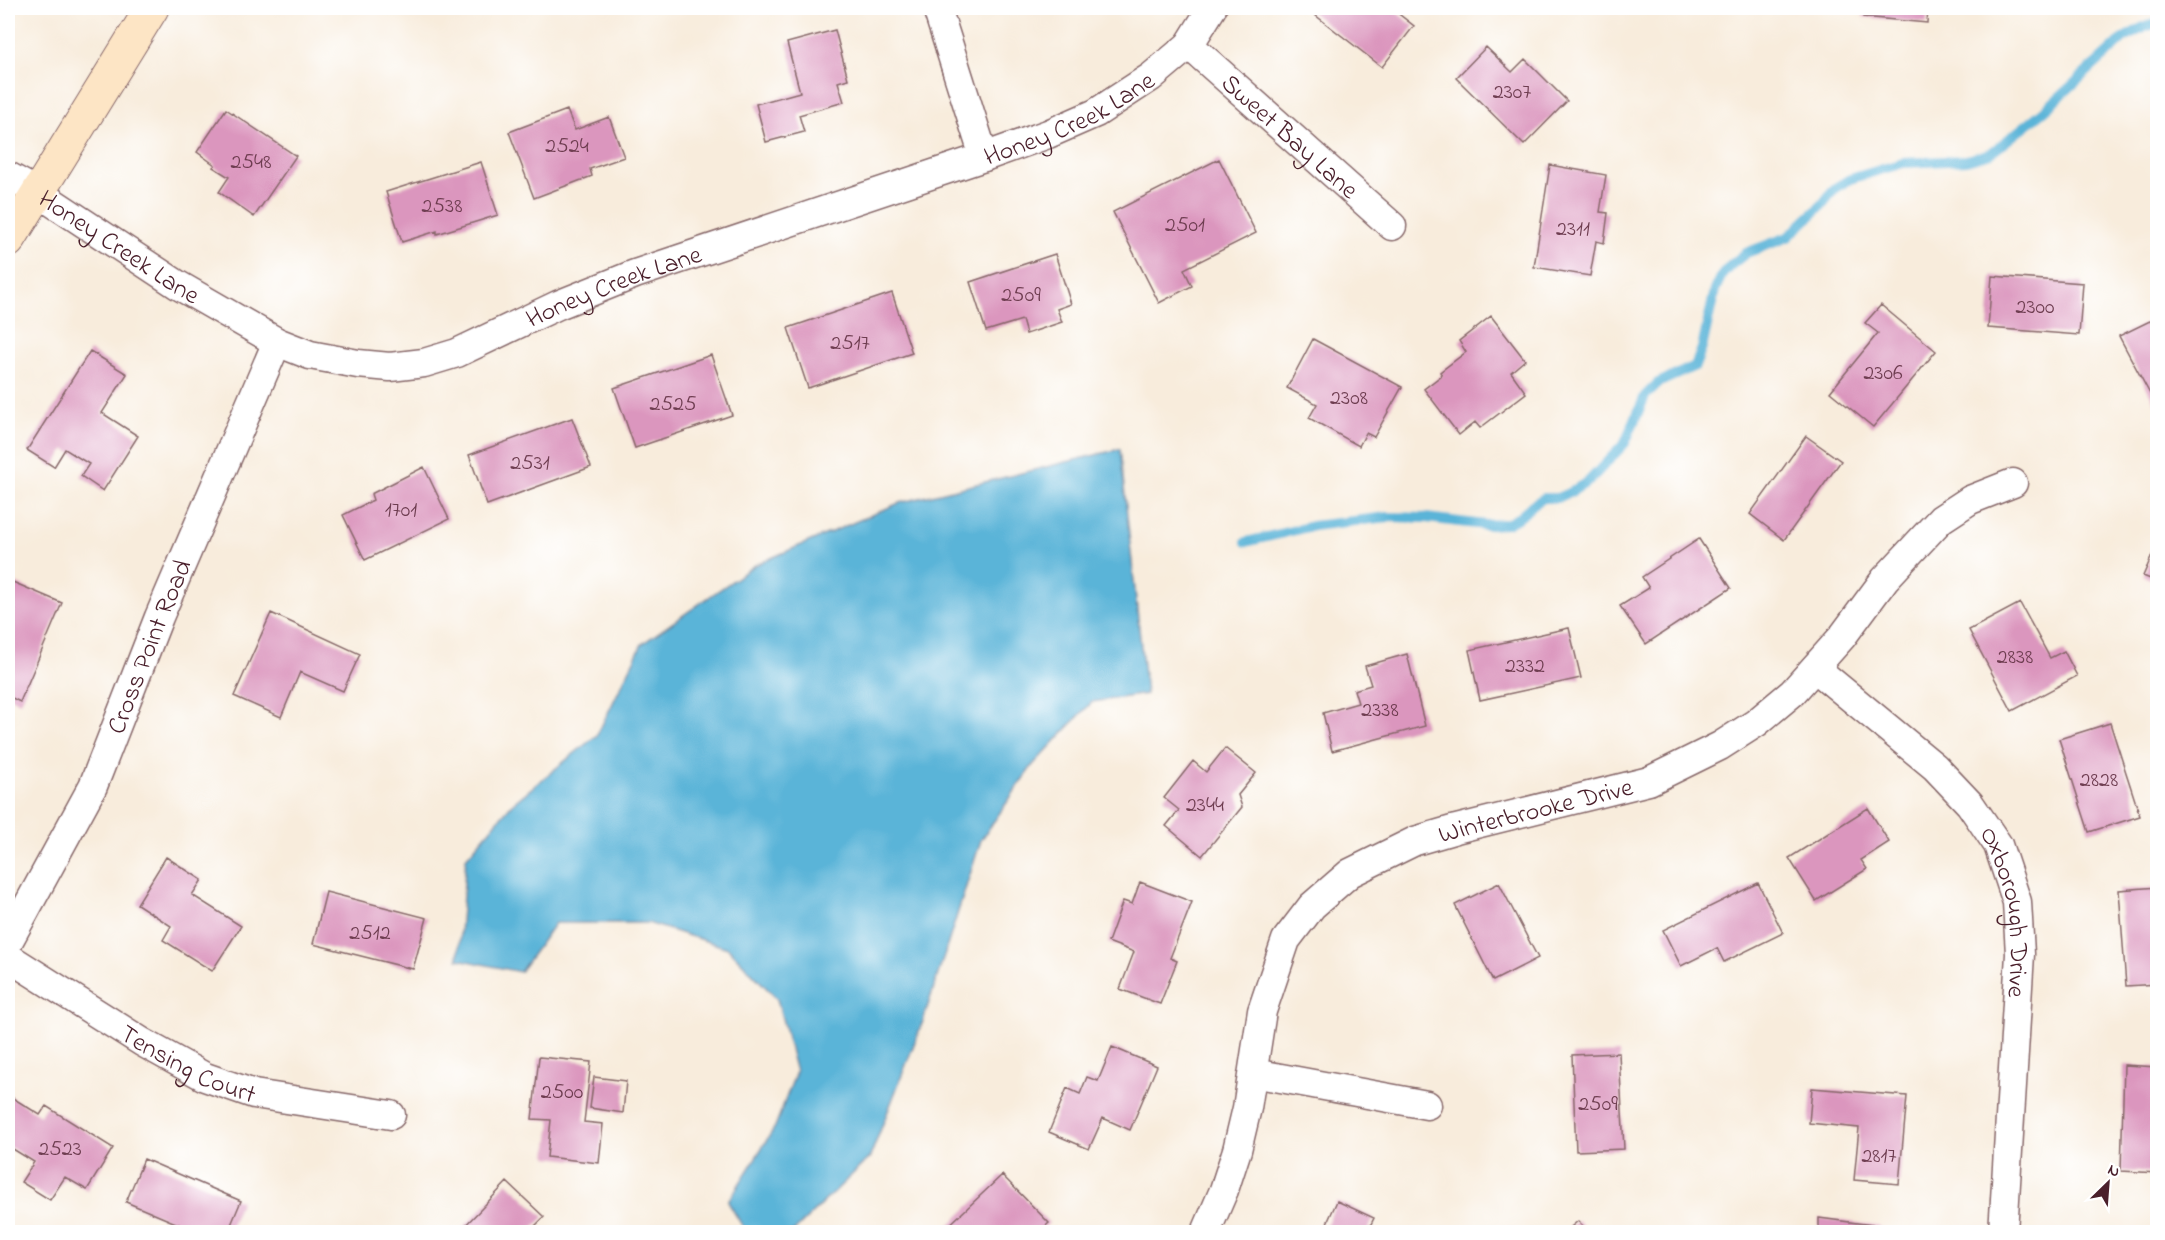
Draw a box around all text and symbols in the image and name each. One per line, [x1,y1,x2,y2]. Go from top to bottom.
street label: Honey Creek Lane [979,63,1164,177]
street label: Sweet Bay Lane [1211,66,1366,210]
house number: 2307 [1493,77,1531,109]
house number: 2524 [545,131,589,163]
house number: 2548 [231,147,271,179]
street label: Honey Creek Lane [30,182,206,316]
house number: 2538 [422,191,462,223]
house number: 2501 [1165,210,1205,242]
house number: 2311 [1556,214,1590,246]
street label: Honey Creek Lane [520,237,707,340]
house number: 2509 [1001,280,1041,312]
house number: 2300 [2015,292,2055,324]
house number: 2517 [830,328,870,360]
house number: 2306 [1863,358,1903,390]
house number: 2308 [1330,383,1368,415]
house number: 2525 [649,389,697,421]
house number: 2531 [510,448,550,480]
house number: 1701 [385,495,417,527]
street label: Cross Point Road [99,554,204,740]
house number: 2838 [1997,642,2033,674]
house number: 2332 [1505,651,1545,683]
house number: 2338 [1361,695,1399,727]
house number: 2828 [2080,765,2118,797]
street label: Winterbrooke Drive [1434,770,1638,855]
house number: 2344 [1186,790,1224,822]
street label: Oxborough Drive [1968,819,2036,999]
house number: 2512 [349,918,391,950]
street label: Tensing Court [111,1016,261,1115]
house number: 2500 [541,1077,583,1109]
house number: 2509 [1578,1089,1618,1121]
house number: 2523 [38,1134,82,1166]
house number: 2817 [1861,1141,1897,1173]
north arrow [2078,1153,2138,1213]
text: N [2104,1158,2124,1184]

